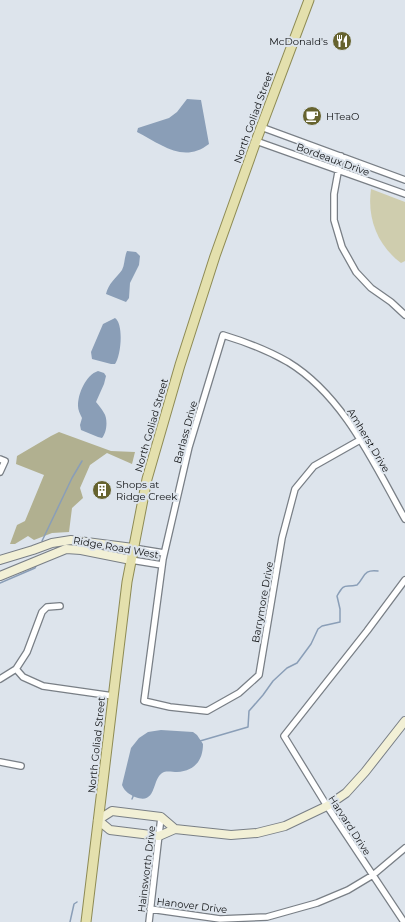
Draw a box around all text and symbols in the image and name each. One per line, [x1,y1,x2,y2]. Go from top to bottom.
restaurant icon: McDonald's [331,30,353,52]
place label: McDonald's [269,35,328,48]
street label: North Goliad Street [231,69,276,165]
cafe icon: HTeaO [301,105,323,127]
place label: HTeaO [326,110,360,123]
street label: Bordeaux Drive [294,140,371,179]
street label: North Goliad Street [132,377,171,474]
street label: Barlass Drive [171,399,200,465]
street label: Amherst Drive [344,406,393,475]
place label: Shops at Ridge Creek [116,478,177,503]
building icon: Shops at Ridge Creek [91,479,113,501]
street label: Ridge Road West [72,534,160,561]
street label: Barrymore Drive [249,560,276,644]
street label: North Goliad Street [85,696,108,794]
street label: Harvard Drive [325,793,374,858]
street label: Hainsworth Drive [135,825,158,913]
street label: Hanover Drive [156,895,228,916]

